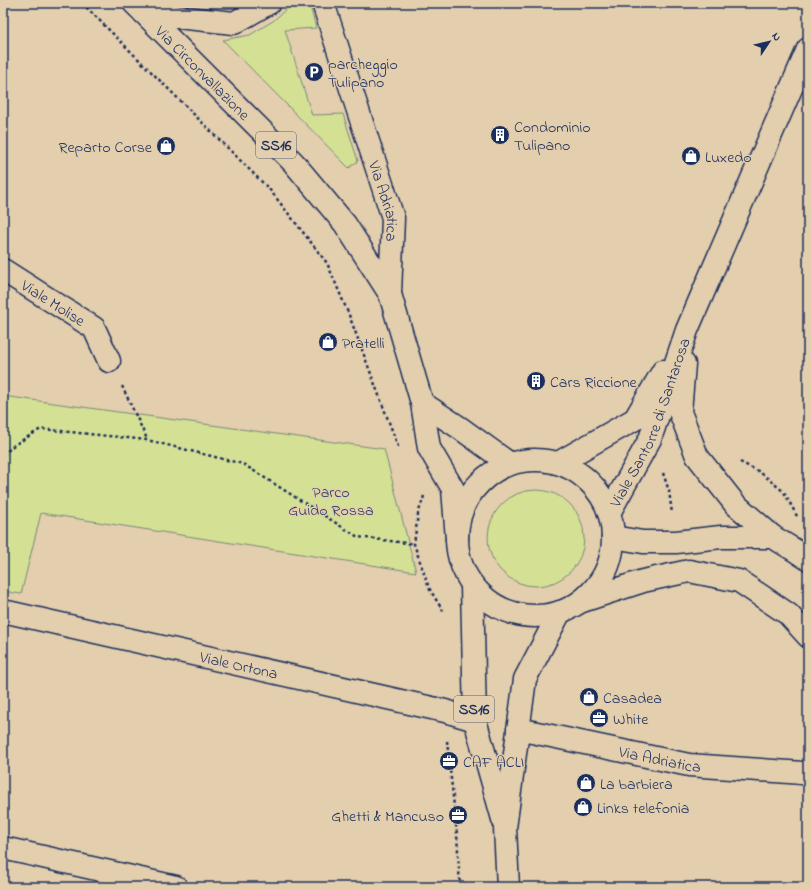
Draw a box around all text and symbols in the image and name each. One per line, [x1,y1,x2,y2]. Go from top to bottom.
street label: Via Circonvallazione [148,20,255,127]
north arrow [749,22,789,62]
text: N [768,29,785,44]
place label: parcheggio Tulipano [328,53,398,95]
parking icon: parcheggio Tulipano [303,61,325,83]
place label: Condominio Tulipano [514,116,591,158]
building icon: Condominio Tulipano [489,124,511,146]
road number: SS16 [256,132,296,158]
shop icon: Reparto Corse [155,135,177,157]
place label: Reparto Corse [59,136,153,160]
shop icon: Luxedo [680,145,702,167]
place label: Luxedo [705,146,752,170]
street label: Via Adriatica [361,157,403,242]
street label: Viale Molise [15,274,90,334]
shop icon: Pratelli [317,331,339,353]
place label: Pratelli [342,332,385,356]
street label: Viale Santorre di Santarosa [604,335,697,513]
building icon: Cars Riccione [525,370,547,392]
place label: Cars Riccione [550,371,638,395]
park label: Parco Guido Rossa [288,481,374,523]
street label: Viale Ortona [196,646,280,687]
shop icon: Casadea [578,686,600,708]
place label: Casadea [603,687,662,711]
road number: SS16 [454,696,494,722]
office icon: White [588,707,610,729]
place label: White [613,708,649,732]
street label: Via Adriatica [615,740,702,780]
office icon: CAF ACLI [438,750,460,772]
place label: CAF ACLI [463,751,524,775]
shop icon: La barbiera [575,772,597,794]
place label: La barbiera [600,773,673,797]
shop icon: Links telefonia [572,796,594,818]
place label: Links telefonia [597,797,689,821]
office icon: Ghetti & Mancuso [447,804,469,826]
place label: Ghetti & Mancuso [331,805,444,829]

